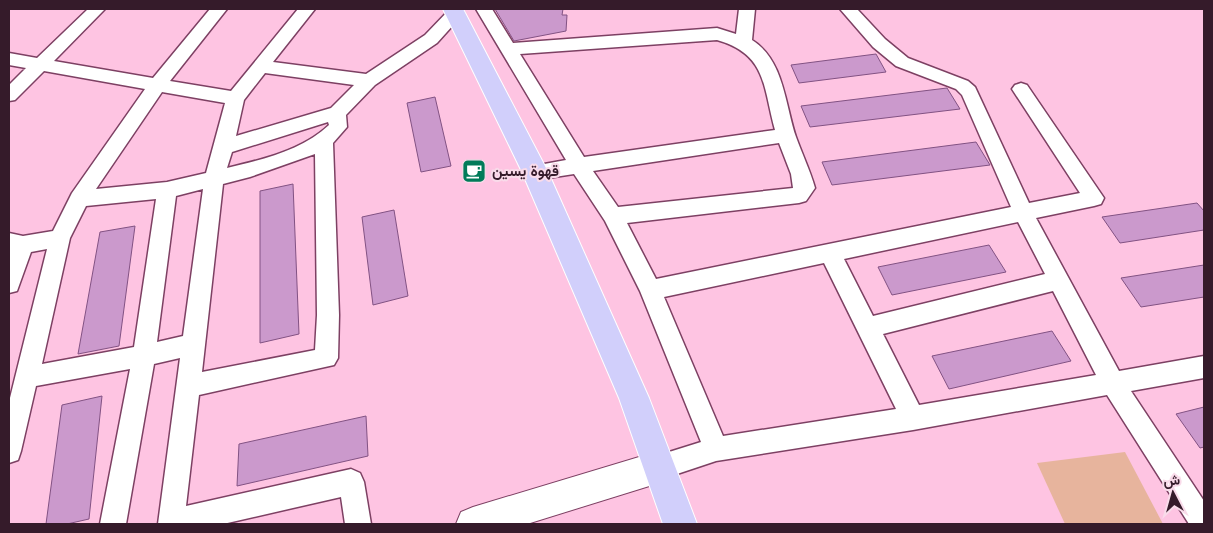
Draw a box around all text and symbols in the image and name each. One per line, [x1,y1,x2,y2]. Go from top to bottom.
cafe icon: قهوة يسين [461,158,487,184]
place label: قهوة يسين [492,161,559,181]
north arrow [1148,468,1198,518]
text: ش [1162,470,1181,491]

